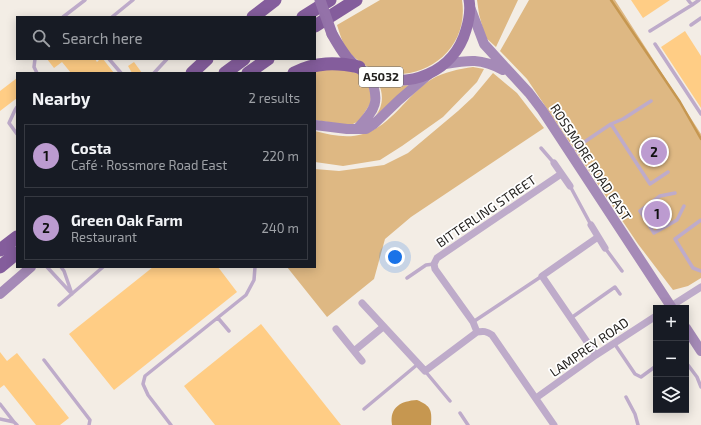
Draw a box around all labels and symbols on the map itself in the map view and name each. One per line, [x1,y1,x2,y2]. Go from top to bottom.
road number: A5032 [359,67,403,87]
street label: ROSSMORE ROAD EAST [547,101,635,224]
pin: 2 [641,137,667,167]
street label: BITTERLING STREET [433,171,539,250]
pin: 1 [644,199,670,229]
your location [385,247,405,267]
street label: LAMPREY ROAD [547,314,631,380]

